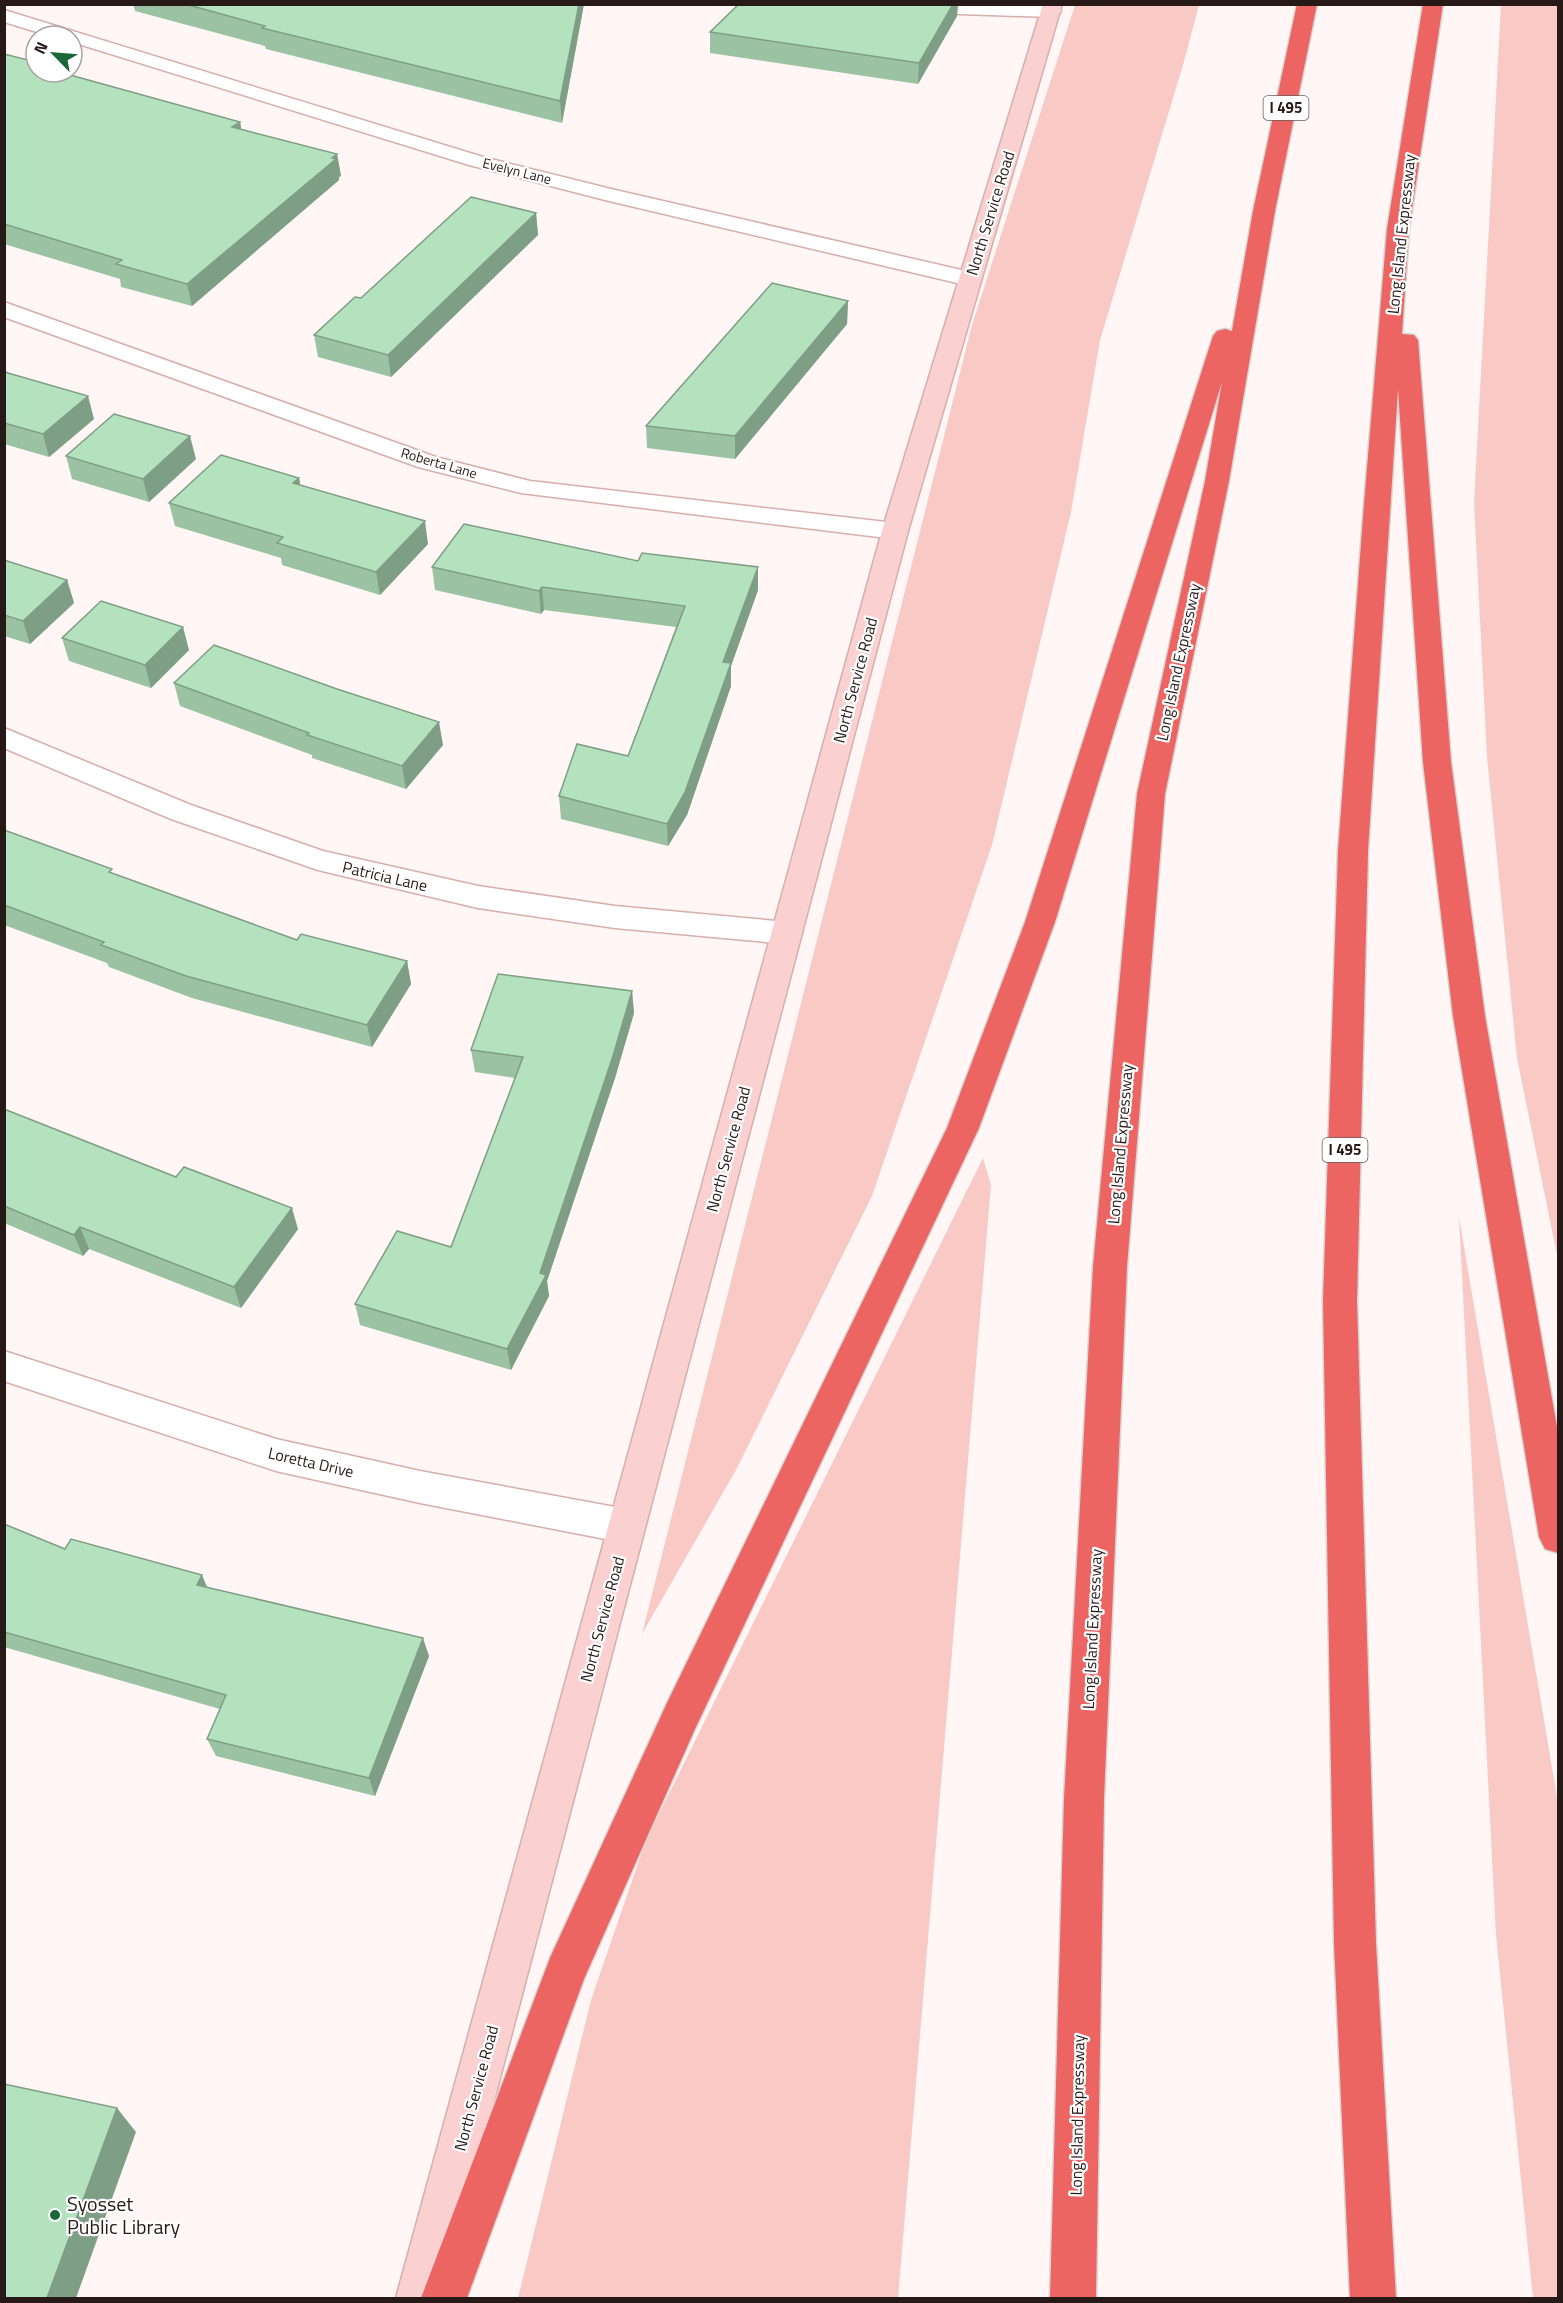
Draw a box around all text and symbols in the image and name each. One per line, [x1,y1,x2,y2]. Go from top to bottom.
north arrow [24,24,84,84]
text: N [27,38,54,58]
road number: I 495 [1264,96,1308,120]
street label: North Service Road [960,148,1020,278]
street label: Evelyn Lane [481,152,554,189]
street label: Long Island Expressway [1381,153,1421,315]
street label: Roberta Lane [399,442,480,483]
street label: Long Island Expressway [1150,581,1206,743]
street label: North Service Road [827,615,883,745]
street label: Patricia Lane [340,855,430,897]
street label: Long Island Expressway [1101,1063,1139,1225]
street label: North Service Road [700,1084,756,1214]
road number: I 495 [1322,1138,1368,1162]
street label: Loretta Drive [266,1440,356,1484]
street label: Long Island Expressway [1076,1548,1108,1710]
street label: North Service Road [574,1554,630,1684]
street label: North Service Road [448,2023,504,2153]
street label: Long Island Expressway [1064,2034,1090,2195]
place label: Syosset Public Library [67,2188,180,2242]
marker: Syosset Public Library [48,2208,62,2222]

